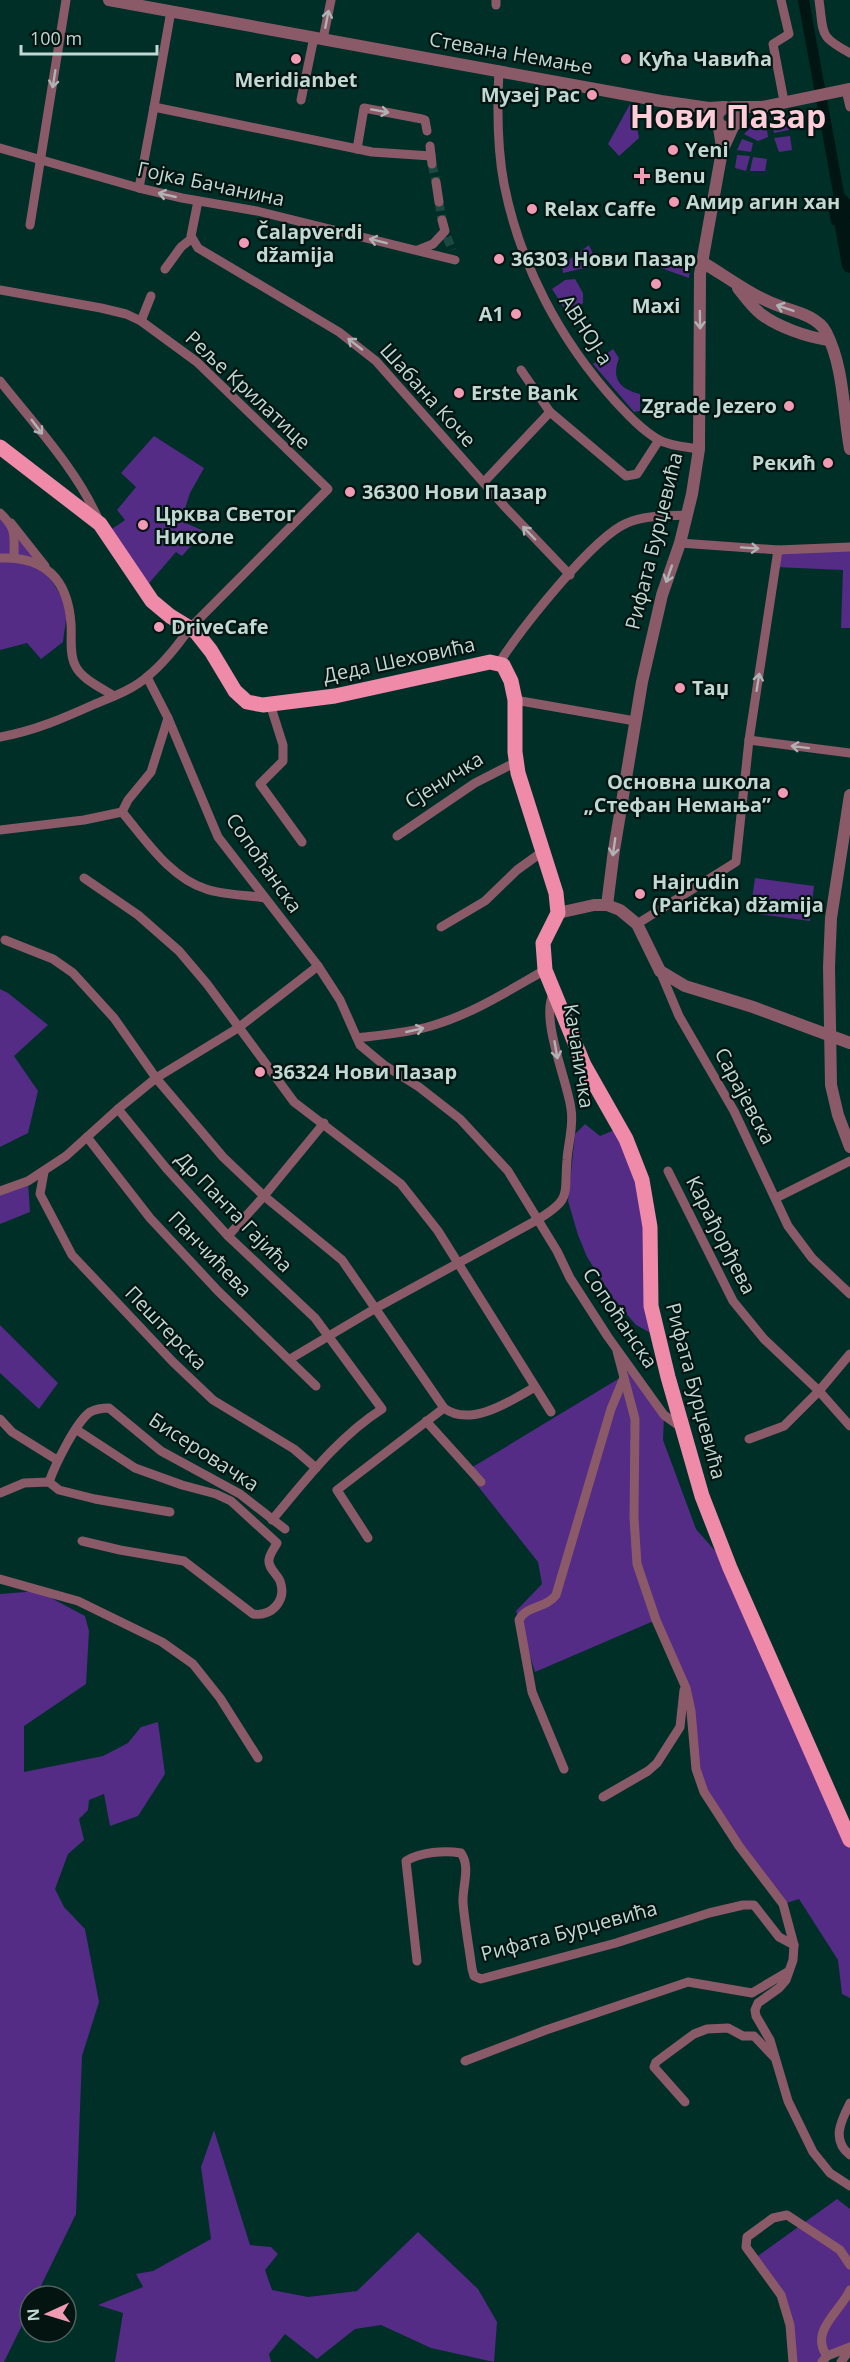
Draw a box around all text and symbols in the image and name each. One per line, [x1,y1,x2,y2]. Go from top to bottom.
one-way arrow [322,10,333,30]
scale bar [21,18,158,56]
street label: Стевана Немање [427,25,595,80]
text: 100 m [30,26,82,50]
place label: Кућа Чавића [638,45,772,72]
marker: Meridianbet [289,52,303,66]
marker: Кућа Чавића [619,52,633,66]
place label: Meridianbet [235,66,358,93]
one-way arrow [49,68,60,88]
place label: Музеј Рас [481,81,580,108]
marker: Музеј Рас [585,88,599,102]
district label: Нови Пазар [630,94,826,137]
one-way arrow [369,106,389,117]
place label: Yeni [685,136,729,163]
marker: Yeni [666,143,680,157]
street label: Гојка Бачанина [135,155,287,212]
place label: Benu [654,162,706,189]
marker: Benu [635,169,649,183]
place label: Амир агин хан [686,188,840,215]
one-way arrow [158,189,178,200]
place label: Relax Caffe [544,195,656,222]
marker: Амир агин хан [667,195,681,209]
marker: Relax Caffe [525,202,539,216]
place label: Čalapverdi džamija [256,218,363,268]
one-way arrow [369,235,388,247]
marker: Čalapverdi džamija [237,236,251,250]
place label: 36303 Нови Пазар [511,245,696,272]
marker: 36303 Нови Пазар [492,252,506,266]
marker: Maxi [649,277,663,291]
street label: АВНОЈ-а [554,289,619,370]
place label: Maxi [632,292,680,319]
place label: A1 [479,300,504,327]
one-way arrow [776,302,795,313]
marker: A1 [509,307,523,321]
one-way arrow [694,310,706,330]
street label: Реље Крилатице [180,324,317,455]
one-way arrow [347,337,363,350]
street label: Шабана Коче [374,337,482,452]
place label: Erste Bank [471,379,579,406]
marker: Erste Bank [452,386,466,400]
place label: Zgrade Jezero [642,392,777,419]
marker: Zgrade Jezero [782,399,796,413]
one-way arrow [30,419,43,435]
street label: Рифата Бурџевића [618,449,689,632]
place label: Рекић [752,449,816,476]
marker: Рекић [821,456,835,470]
place label: 36300 Нови Пазар [362,478,547,505]
marker: 36300 Нови Пазар [343,485,357,499]
place label: Црква Светог Николе [155,500,296,550]
marker: Црква Светог Николе [136,518,150,532]
one-way arrow [522,525,537,540]
one-way arrow [739,543,759,554]
one-way arrow [663,564,674,583]
place label: DriveCafe [171,613,269,640]
marker: DriveCafe [152,620,166,634]
street label: Деда Шеховића [320,630,477,689]
one-way arrow [753,673,764,693]
place label: Таџ [692,674,729,701]
marker: Таџ [673,681,687,695]
one-way arrow [790,741,810,752]
street label: Сјеничка [399,745,488,814]
place label: Основна школа „Стефан Немања” [583,768,771,818]
marker: Основна школа „Стефан Немања” [776,786,790,800]
street label: Сопоћанска [220,807,309,918]
one-way arrow [609,837,620,857]
place label: Hajrudin (Parička) džamija [652,868,824,918]
marker: Hajrudin (Parička) džamija [633,887,647,901]
street label: Качаничка [558,1002,601,1110]
one-way arrow [405,1024,424,1036]
one-way arrow [551,1039,562,1059]
street label: Сарајевска [709,1043,782,1149]
place label: 36324 Нови Пазар [272,1058,457,1085]
marker: 36324 Нови Пазар [253,1065,267,1079]
street label: Др Панта Гајића [170,1146,299,1278]
street label: Карађорђева [680,1171,763,1299]
street label: Панчићева [163,1205,258,1302]
street label: Сопоћанска [577,1262,664,1373]
street label: Пештерска [119,1280,213,1376]
street label: Рифата Бурџевића [660,1300,733,1482]
street label: Бисеровачка [144,1406,265,1497]
street label: Рифата Бурџевића [478,1894,660,1967]
north arrow [18,2284,78,2344]
text: N [22,2308,44,2322]

